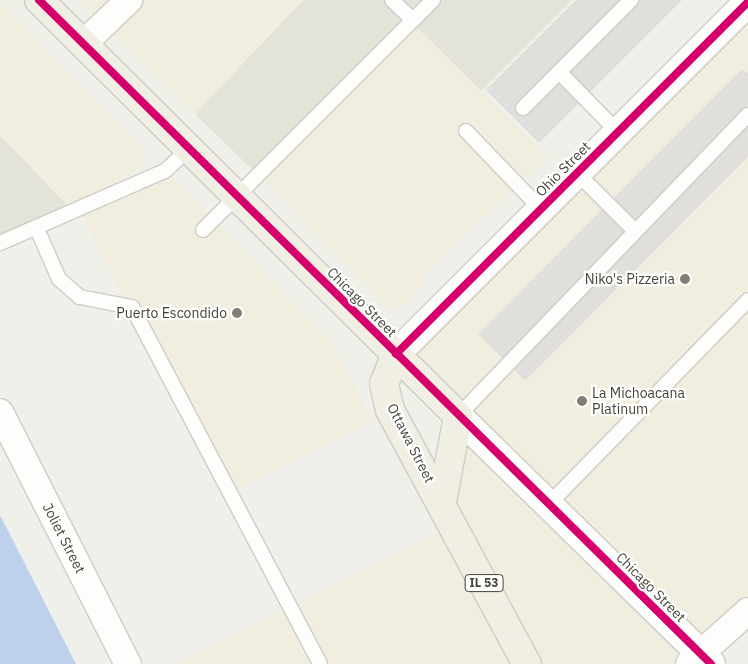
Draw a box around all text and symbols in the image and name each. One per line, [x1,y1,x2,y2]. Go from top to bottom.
street label: Ohio Street [532,138,594,200]
street label: Chicago Street [324,264,400,340]
place label: Niko's Pizzeria [585,271,675,287]
marker: Niko's Pizzeria [679,273,691,285]
place label: Puerto Escondido [116,305,227,321]
marker: Puerto Escondido [231,307,243,319]
place label: La Michoacana Platinum [592,385,685,418]
marker: La Michoacana Platinum [576,395,588,407]
street label: Ottawa Street [384,400,438,486]
street label: Joliet Street [39,500,89,576]
street label: Chicago Street [613,549,689,625]
road number: IL 53 [464,574,504,592]

